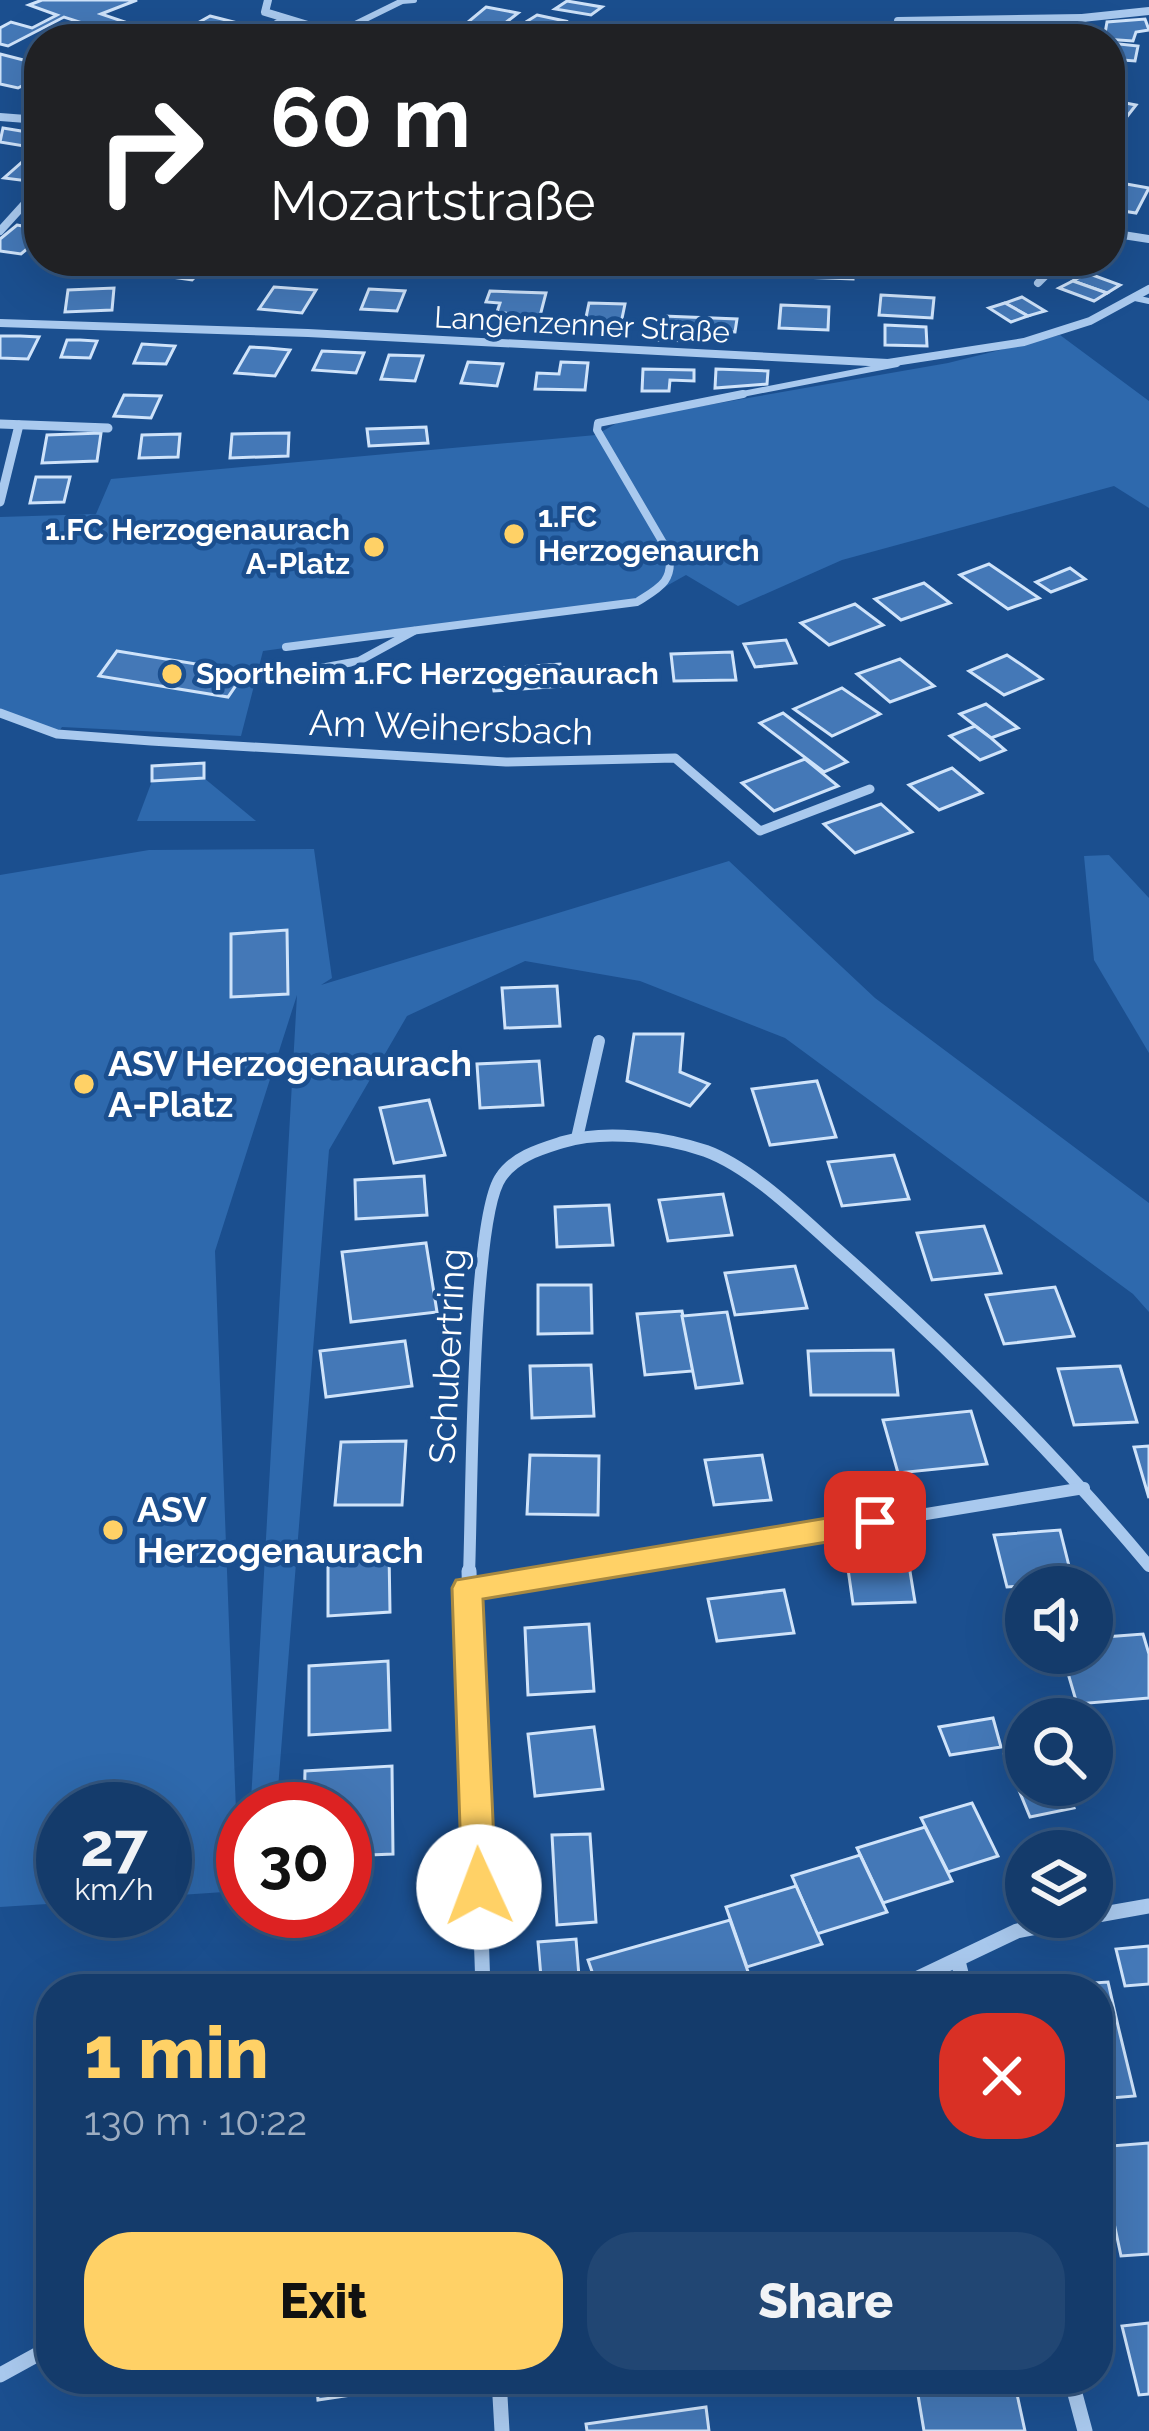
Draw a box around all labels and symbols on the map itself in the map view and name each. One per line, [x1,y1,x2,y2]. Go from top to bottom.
street label: Langenzenner Straße [433,299,731,350]
place label: 1.FC Herzogenaurch [538,499,760,568]
place label: 1.FC Herzogenaurach A-Platz [45,512,350,581]
marker: 1.FC Herzogenaurch [501,521,527,547]
marker: 1.FC Herzogenaurach A-Platz [361,534,387,560]
place label: Sportheim 1.FC Herzogenaurach [196,656,659,691]
marker: Sportheim 1.FC Herzogenaurach [159,661,185,687]
street label: Am Weihersbach [308,701,594,753]
place label: ASV Herzogenaurach A-Platz [108,1042,472,1125]
marker: ASV Herzogenaurach A-Platz [71,1071,97,1097]
street label: Schubertring [420,1247,474,1465]
pin [824,1471,926,1573]
place label: ASV Herzogenaurach [137,1488,424,1571]
marker: ASV Herzogenaurach [100,1517,126,1543]
speed limit sign: 30 [216,1782,372,1938]
position arrow [416,1824,542,1950]

